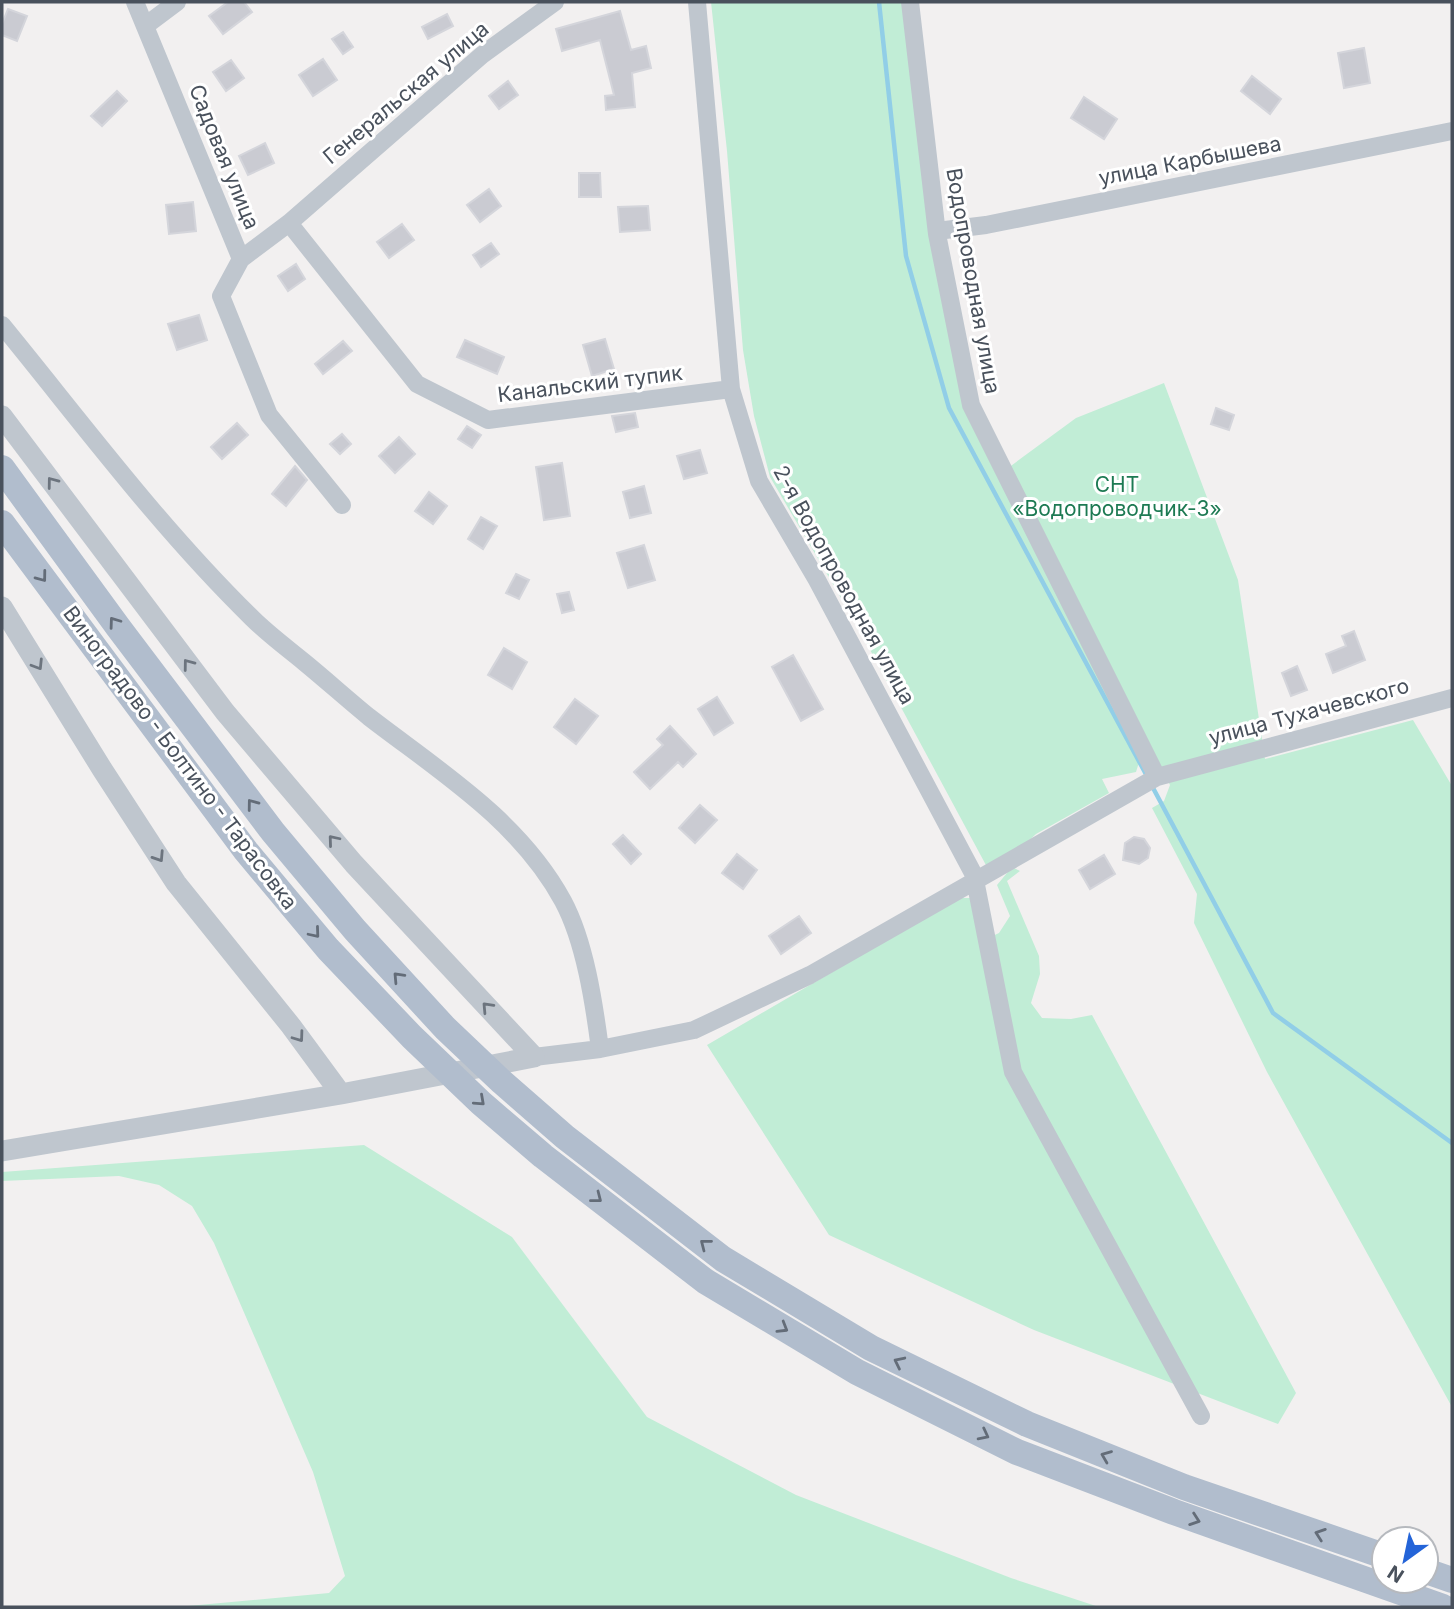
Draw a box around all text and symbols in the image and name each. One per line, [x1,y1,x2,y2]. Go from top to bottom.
street label: Генеральская улица [318,16,494,169]
street label: Садовая улица [184,81,265,233]
street label: улица Карбышева [1097,131,1283,190]
street label: Водопроводная улица [941,166,1006,396]
street label: Канальский тупик [496,360,684,407]
street label: 2-я Водопроводная улица [768,461,921,708]
park label: СНТ «Водопроводчик-3» [1012,472,1222,521]
one-way arrow [48,478,60,490]
one-way arrow [34,570,47,582]
street label: Виноградово - Болтино - Тарасовка [58,601,303,914]
one-way arrow [110,617,123,630]
one-way arrow [29,658,42,671]
one-way arrow [184,660,197,672]
street label: улица Тухачевского [1206,673,1412,750]
one-way arrow [247,799,260,811]
one-way arrow [329,835,341,848]
one-way arrow [151,850,164,863]
one-way arrow [307,925,319,938]
one-way arrow [394,972,407,985]
one-way arrow [483,1002,496,1015]
one-way arrow [291,1029,303,1042]
one-way arrow [471,1093,484,1105]
one-way arrow [589,1189,602,1202]
one-way arrow [700,1239,712,1252]
one-way arrow [776,1319,789,1332]
one-way arrow [894,1356,906,1370]
one-way arrow [977,1427,989,1441]
one-way arrow [1101,1450,1113,1464]
one-way arrow [1188,1512,1200,1526]
north arrow [1370,1525,1440,1595]
one-way arrow [1314,1528,1326,1542]
text: N [1384,1560,1408,1587]

